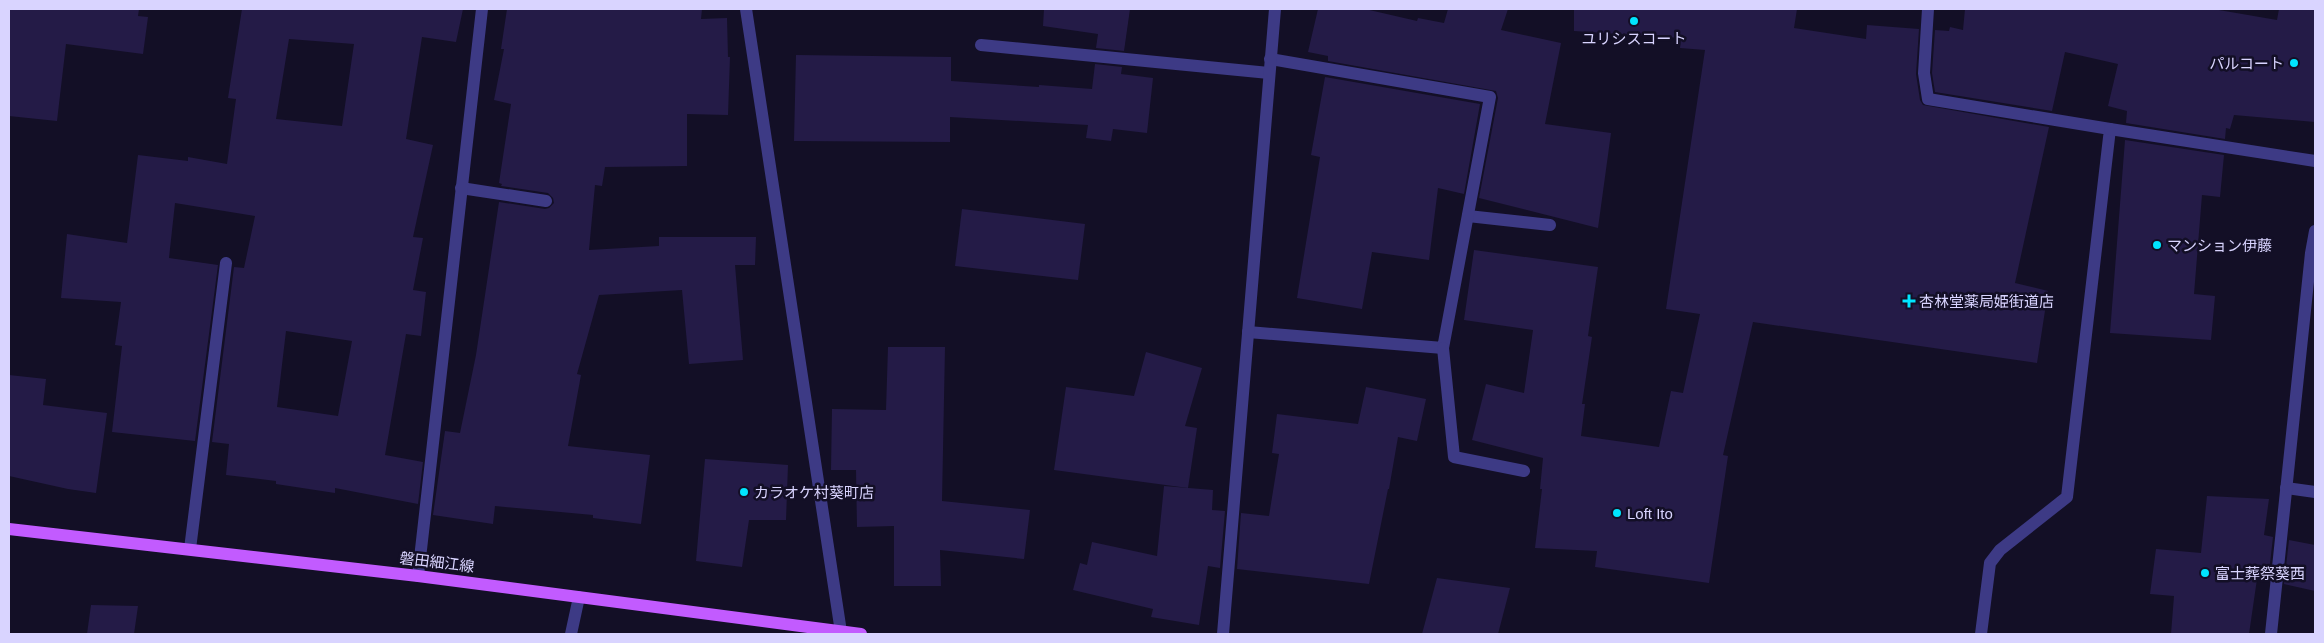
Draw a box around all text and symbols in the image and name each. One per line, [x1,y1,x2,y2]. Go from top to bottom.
marker: ユリシスコート [1628,15,1640,27]
place label: ユリシスコート [1581,30,1687,47]
place label: パルコート [2209,55,2284,72]
marker: パルコート [2288,57,2300,69]
place label: マンション伊藤 [2167,237,2272,254]
marker: マンション伊藤 [2151,239,2163,251]
place label: 杏林堂薬局姫街道店 [1919,293,2054,310]
marker: 杏林堂薬局姫街道店 [1903,295,1915,307]
place label: カラオケ村葵町店 [754,484,874,501]
marker: カラオケ村葵町店 [738,486,750,498]
place label: Loft Ito [1627,505,1673,522]
marker: Loft Ito [1611,507,1623,519]
street label: 磐田細江線 [399,549,475,575]
place label: 富士葬祭葵西 [2215,565,2305,582]
marker: 富士葬祭葵西 [2199,567,2211,579]

